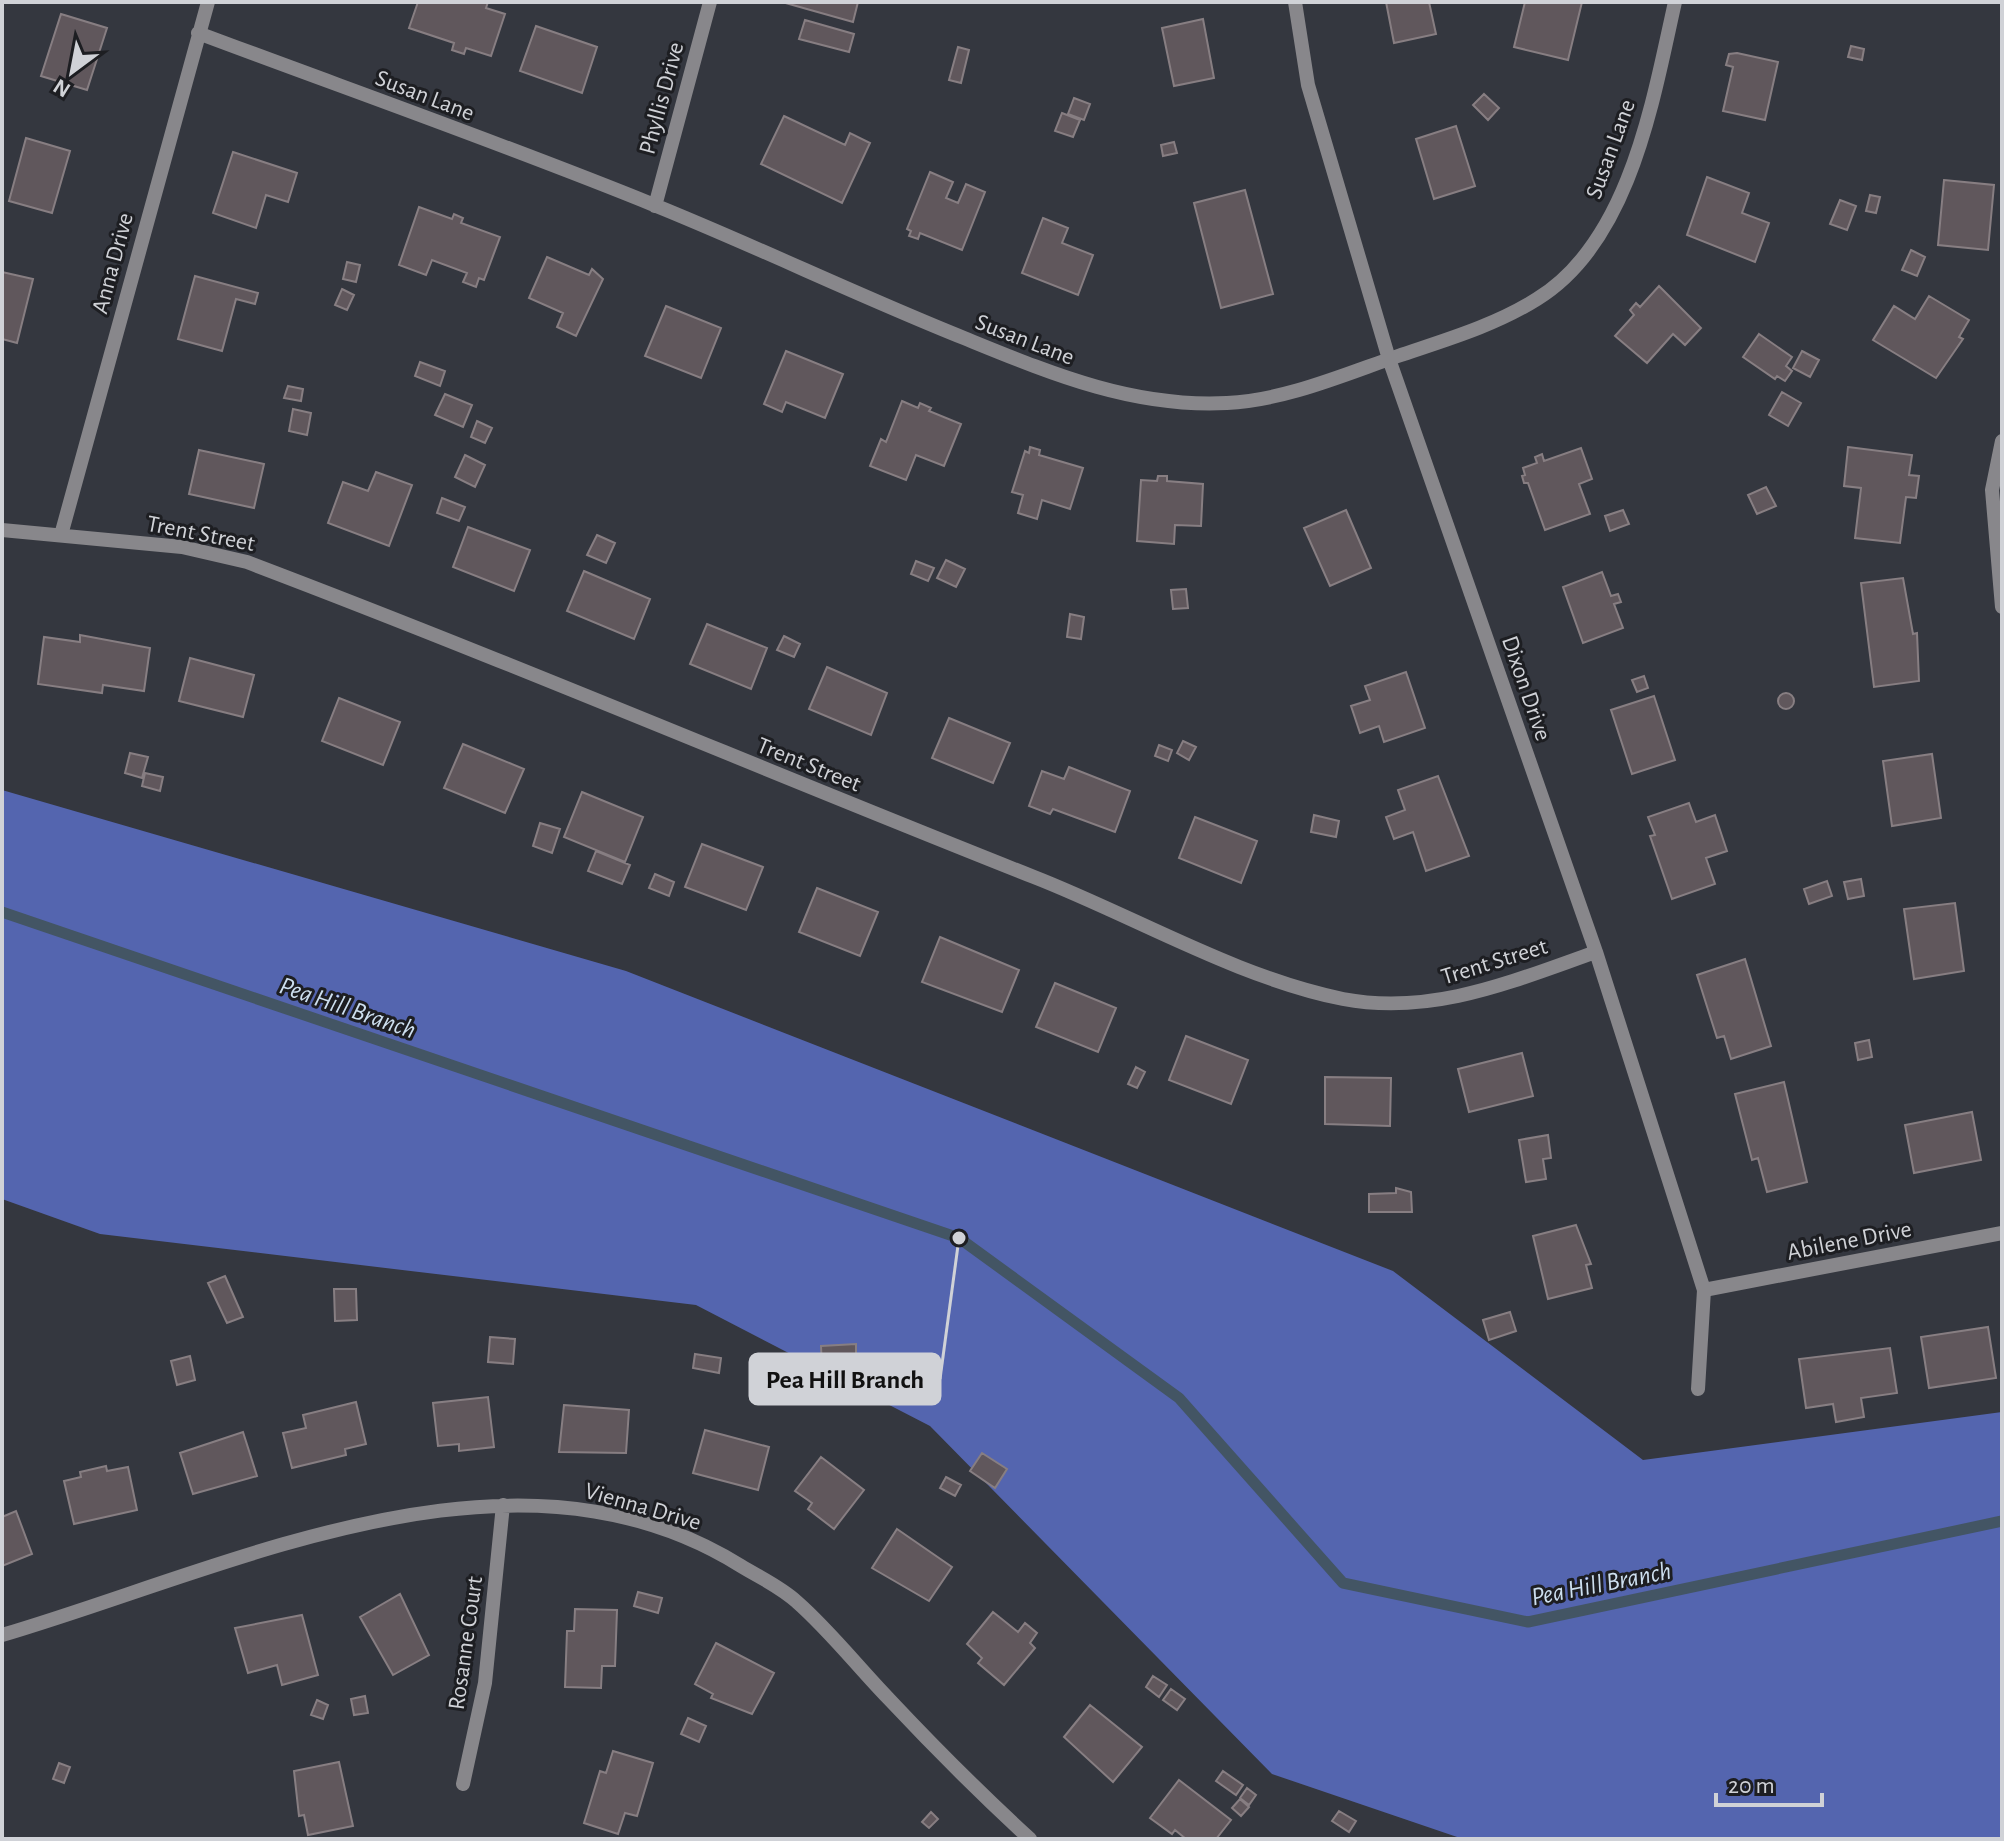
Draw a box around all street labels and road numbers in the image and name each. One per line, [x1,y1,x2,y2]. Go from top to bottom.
street label: Phyllis Drive [635,40,688,157]
street label: Susan Lane [372,66,477,126]
street label: Susan Lane [1582,96,1640,202]
street label: Anna Drive [88,210,138,316]
street label: Susan Lane [972,310,1077,370]
street label: Trent Street [145,512,257,556]
street label: Dixon Drive [1497,633,1555,744]
street label: Trent Street [753,733,864,797]
street label: Trent Street [1438,934,1550,989]
street label: Abilene Drive [1785,1217,1913,1265]
street label: Vienna Drive [582,1479,704,1535]
street label: Rosanne Court [445,1574,487,1712]

